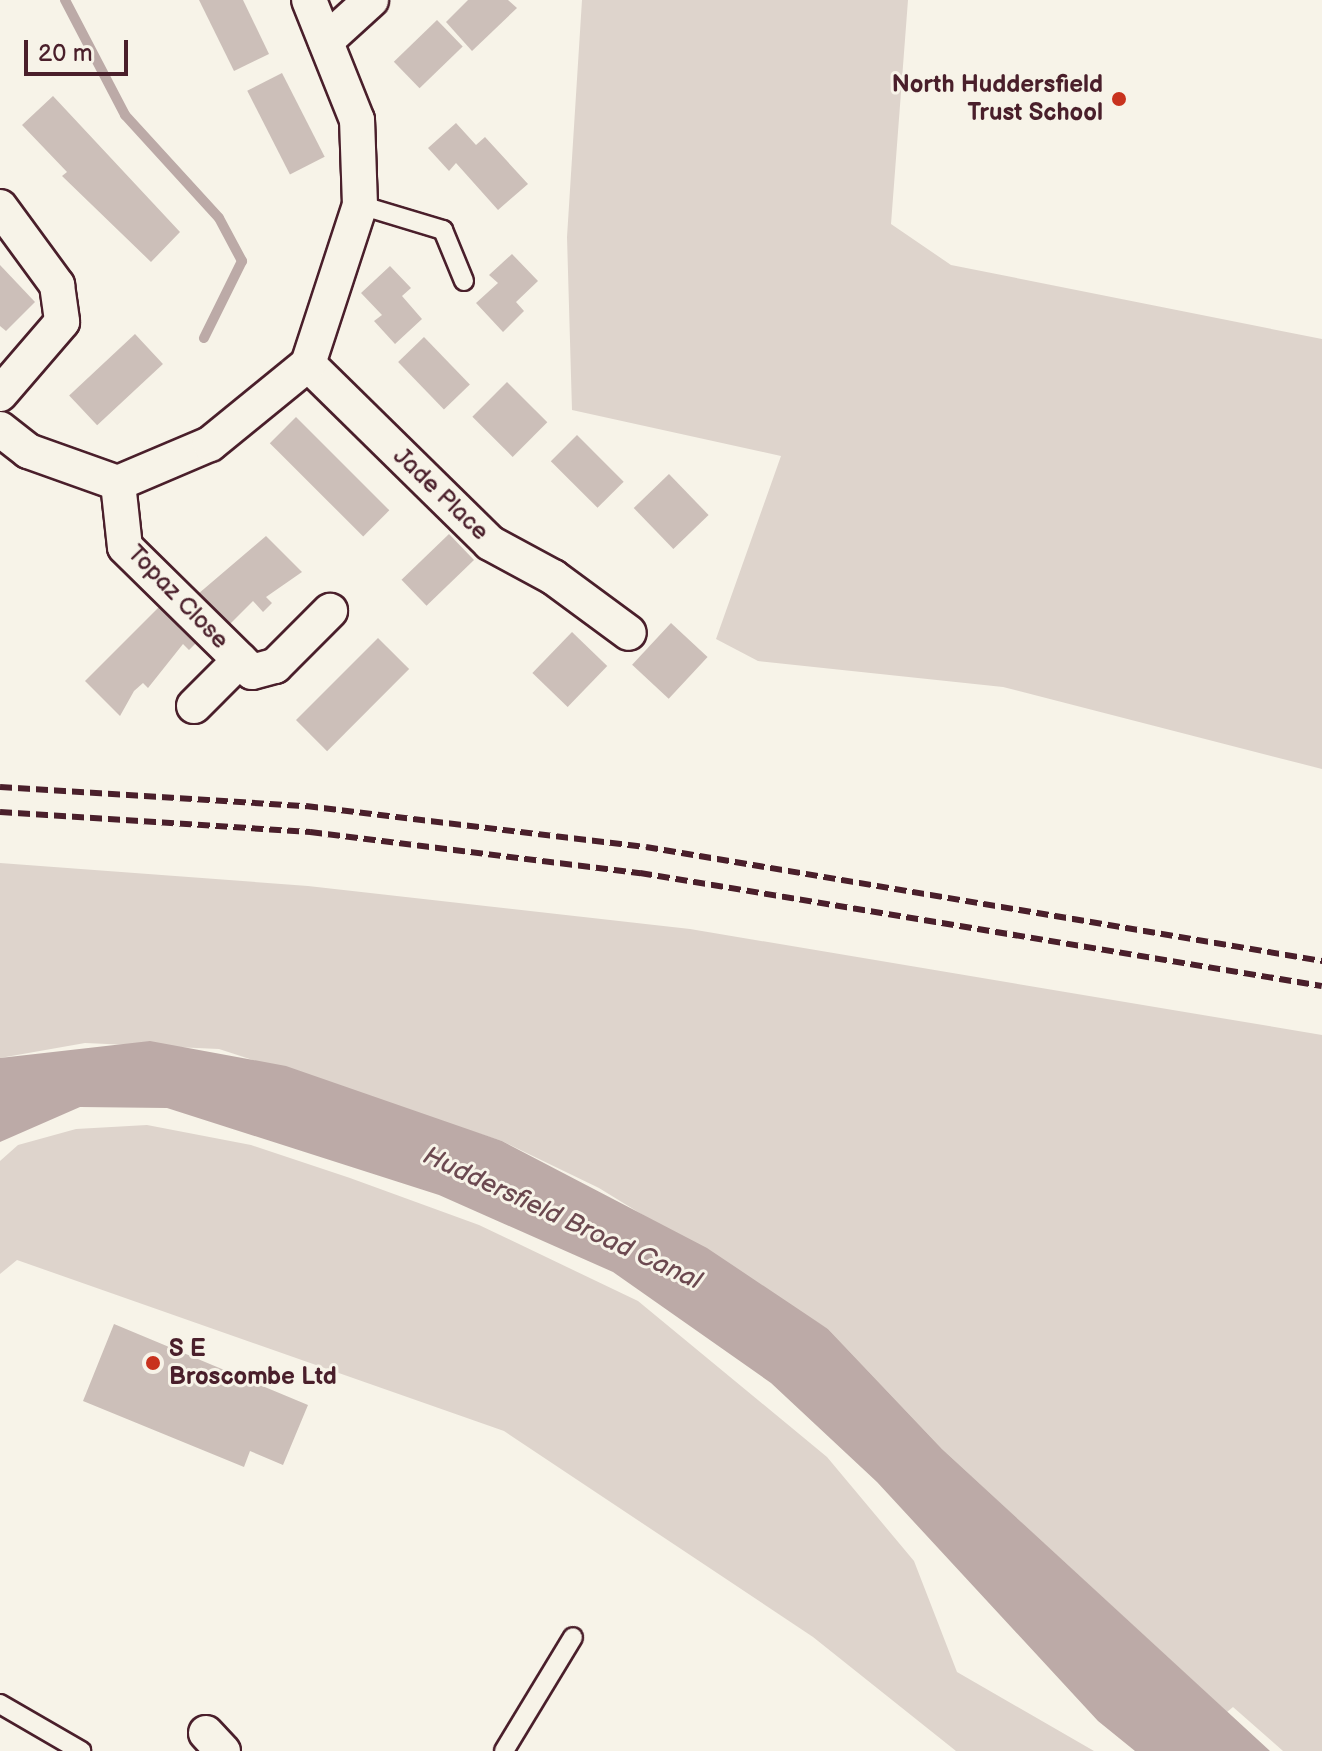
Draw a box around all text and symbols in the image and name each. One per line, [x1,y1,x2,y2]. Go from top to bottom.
scale bar [28,24,132,74]
text: 20 m [38,39,93,68]
place label: North Huddersfield Trust School [892,71,1103,127]
marker: North Huddersfield Trust School [1110,90,1128,108]
street label: Jade Place [387,442,495,546]
street label: Topaz Close [121,539,235,655]
water label: Huddersfield Broad Canal [418,1141,706,1297]
place label: S E Broscombe Ltd [169,1335,337,1391]
marker: S E Broscombe Ltd [144,1354,162,1372]

